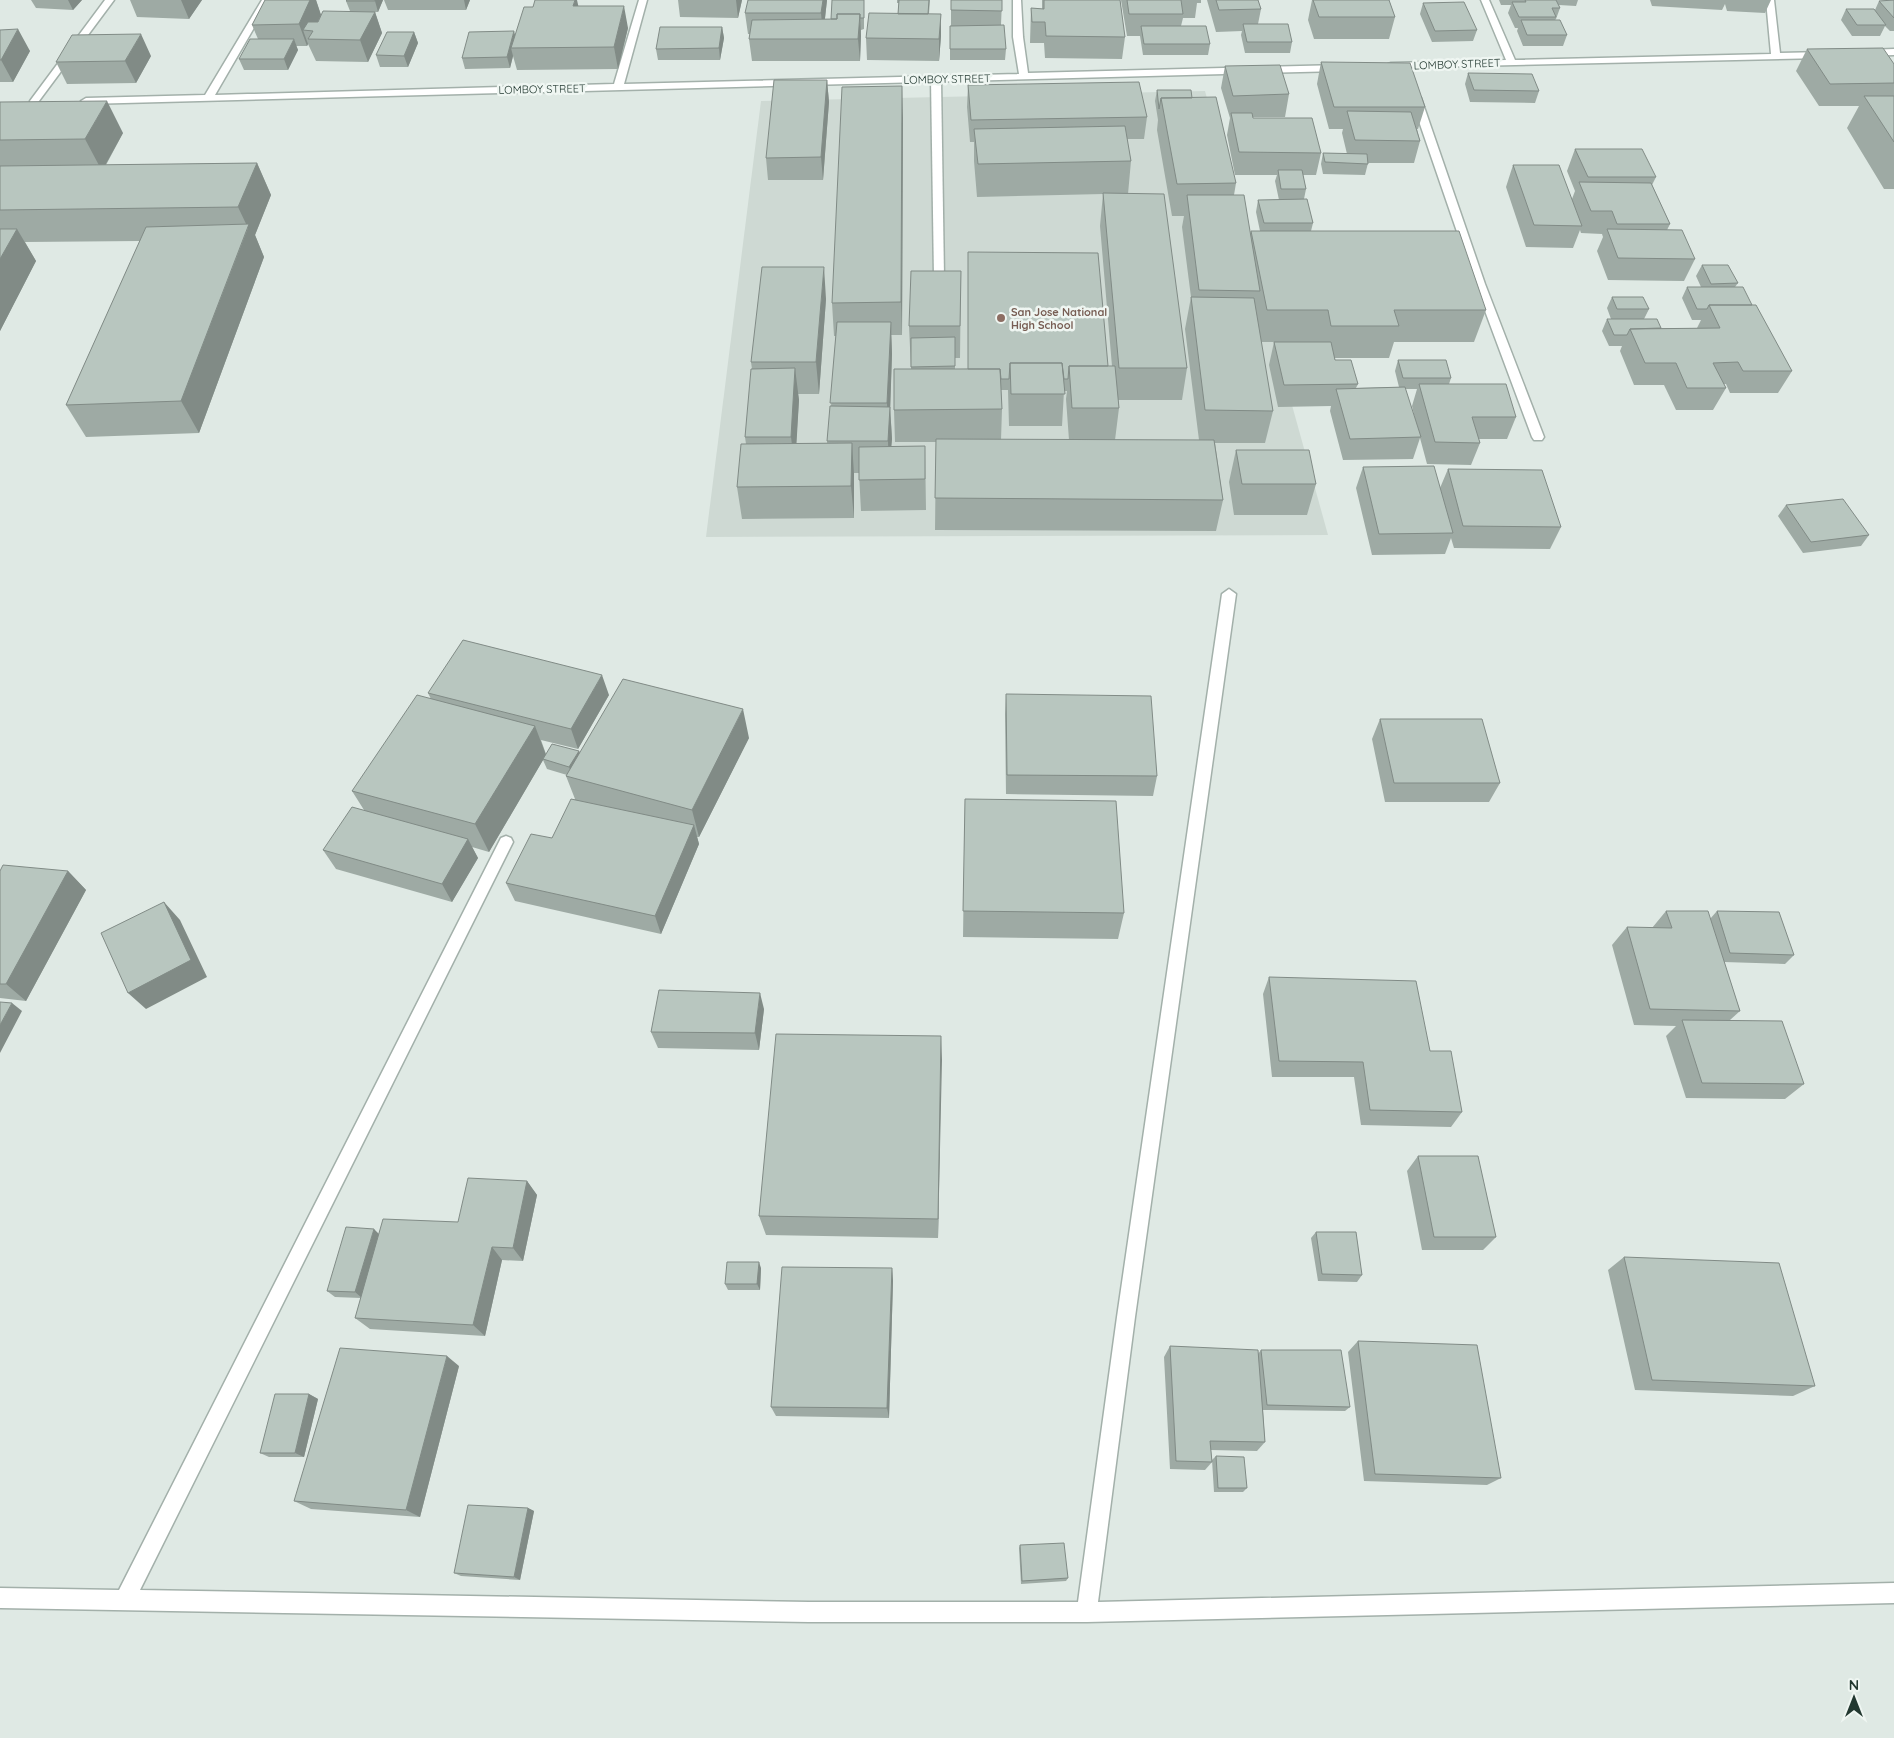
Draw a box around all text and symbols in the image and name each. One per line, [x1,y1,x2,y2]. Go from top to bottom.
street label: LOMBOY STREET [1413,55,1501,73]
street label: LOMBOY STREET [903,71,991,87]
street label: LOMBOY STREET [498,81,586,97]
place label: San Jose National High School [1011,305,1107,332]
marker: San Jose National High School [995,312,1007,324]
north arrow [1829,1673,1879,1723]
text: N [1849,1676,1859,1694]

